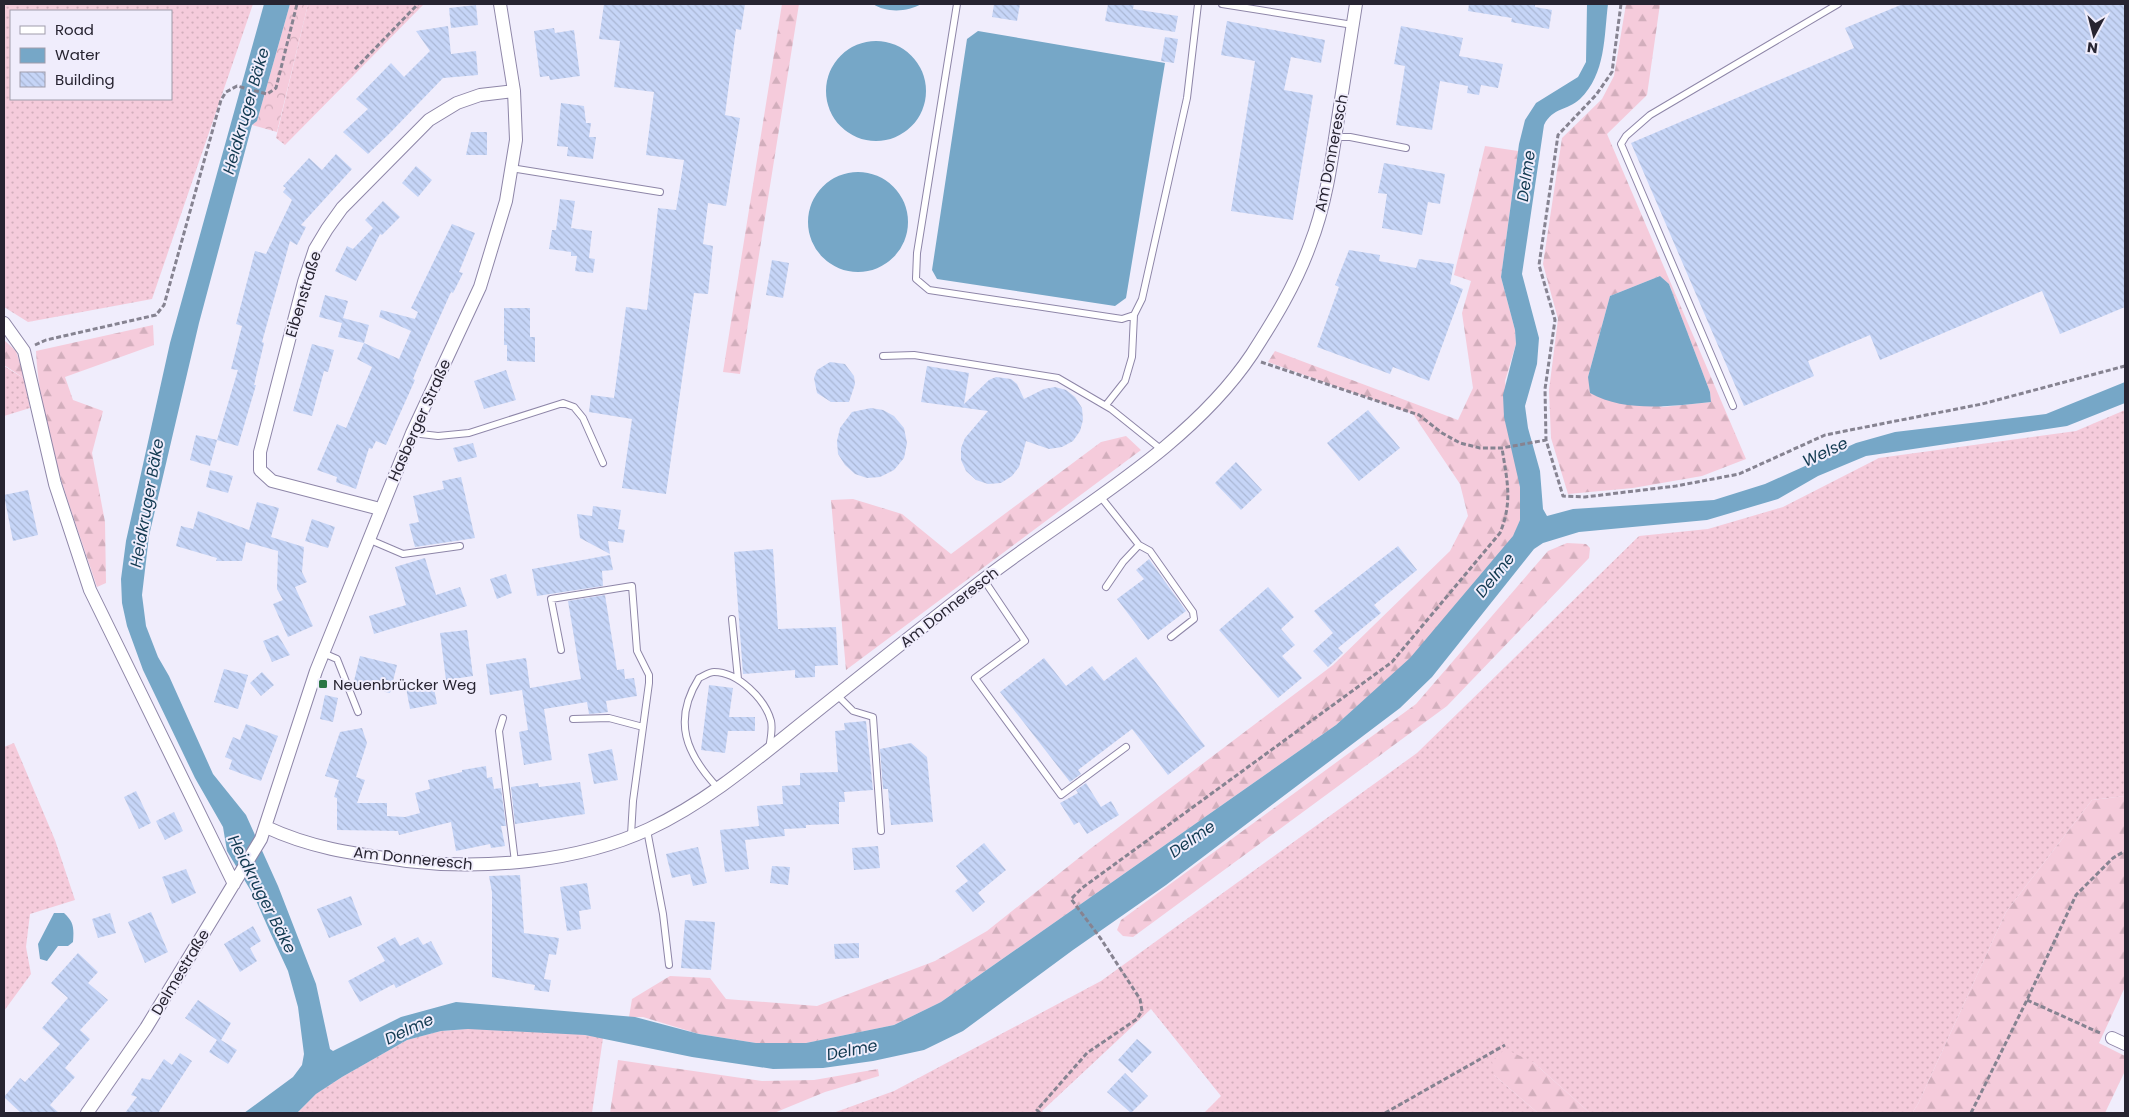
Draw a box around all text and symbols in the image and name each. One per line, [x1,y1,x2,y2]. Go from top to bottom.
legend [10,10,172,100]
north arrow [2069,10,2119,60]
text: Road [55,19,94,40]
text: N [2086,37,2099,58]
text: Water [55,44,101,65]
water label: Heidkruger Bäke [217,45,275,177]
text: Building [55,69,115,90]
street label: Am Donneresch [1309,92,1353,214]
water label: Delme [1511,149,1541,203]
street label: Eibenstraße [280,248,326,340]
street label: Hasberger Straße [383,355,455,485]
water label: Welse [1799,431,1852,473]
water label: Heidkruger Bäke [124,437,170,569]
water label: Delme [1470,548,1520,602]
street label: Am Donneresch [895,562,1003,652]
place label: Neuenbrücker Weg [333,674,477,695]
marker: Neuenbrücker Weg [317,678,329,690]
water label: Delme [1164,815,1220,863]
water label: Heidkruger Bäke [222,831,302,957]
street label: Am Donneresch [352,841,474,875]
street label: Delmestraße [146,925,214,1019]
water label: Delme [381,1008,437,1050]
water label: Delme [824,1034,880,1066]

